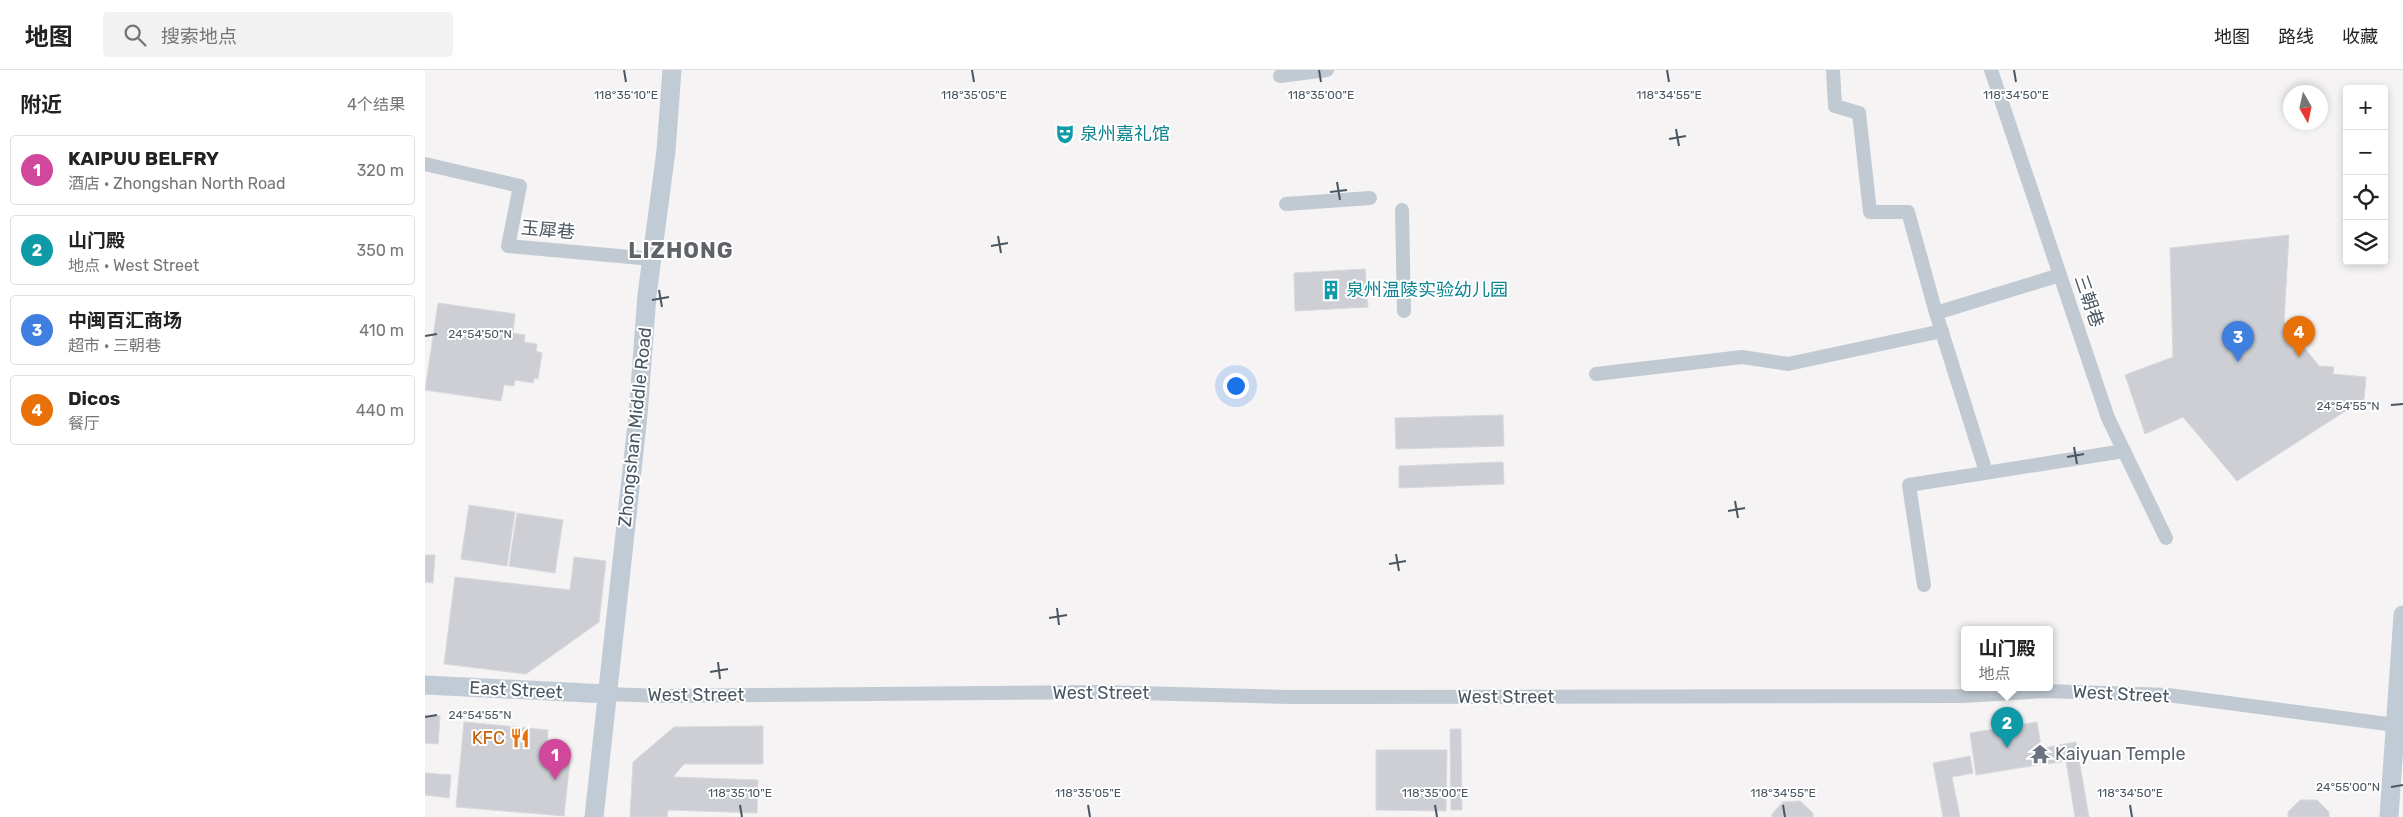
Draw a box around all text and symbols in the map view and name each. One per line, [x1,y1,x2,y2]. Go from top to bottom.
search box [103,12,453,57]
icon: search [121,21,149,49]
text: 地图 [25,23,73,51]
text: 搜索地点 [161,25,237,48]
text: 地图 [2214,26,2250,48]
text: 路线 [2278,26,2314,48]
text: 收藏 [2342,26,2378,48]
north arrow [2283,85,2328,130]
map controls [2343,85,2388,265]
button: + [2343,85,2388,130]
text: 118°35'10"E [594,88,658,102]
text: 118°35'05"E [941,88,1007,102]
text: 118°35'00"E [1288,88,1354,102]
text: 118°34'55"E [1636,88,1702,102]
text: 118°34'50"E [1983,88,2049,102]
text: 附近 [20,92,62,117]
text: 4个结果 [347,95,405,114]
theatre icon: 泉州嘉礼馆 [1054,123,1076,145]
place label: 泉州嘉礼馆 [1080,123,1170,145]
button: − [2343,130,2388,175]
text: KAIPUU BELFRY [68,147,219,170]
text: 1 [33,161,41,180]
text: 320 m [357,161,404,180]
text: 酒店 · Zhongshan North Road [68,174,285,193]
button: locate [2343,175,2388,220]
street label: 玉犀巷 [520,217,576,243]
button: layers [2343,220,2388,265]
text: 山门殿 [68,229,125,252]
district label: LIZHONG [628,237,734,264]
text: 2 [32,241,42,260]
text: 350 m [357,241,404,260]
text: 地点 · West Street [68,256,199,275]
street label: 三朝巷 [2070,272,2108,330]
building icon: 泉州温陵实验幼儿园 [1320,279,1342,301]
place label: 泉州温陵实验幼儿园 [1346,279,1508,301]
text: 中闽百汇商场 [68,309,182,332]
pin: 4 [2283,316,2315,357]
text: 3 [32,321,42,340]
text: 410 m [359,321,404,340]
pin: 3 [2222,321,2254,362]
street label: Zhongshan Middle Road [614,326,656,528]
text: 24°54'50"N [448,327,512,341]
text: 超市 · 三朝巷 [68,336,161,355]
your location [1223,373,1249,399]
text: Dicos [68,387,120,410]
text: 24°54'55"N [2316,399,2380,413]
text: 4 [32,401,42,420]
text: 440 m [356,401,404,420]
text: 餐厅 [68,414,100,433]
popup [1961,626,2053,691]
text: 山门殿 [1978,637,2036,660]
text: 地点 [1978,664,2011,683]
street label: East Street [469,677,563,703]
street label: West Street [2072,680,2170,708]
street label: West Street [1053,682,1149,704]
street label: West Street [648,684,744,706]
street label: West Street [1458,686,1554,708]
pin: 2 [1991,707,2023,748]
text: 24°54'55"N [448,708,512,722]
place label: KFC [472,727,505,749]
restaurant icon: KFC [509,727,531,749]
pin: 1 [539,739,571,780]
temple icon: Kaiyuan Temple [2029,743,2051,765]
place label: Kaiyuan Temple [2055,743,2186,765]
text: 24°55'00"N [2316,780,2380,794]
text: 118°35'10"E [708,786,772,800]
text: 118°35'05"E [1055,786,1121,800]
text: 118°35'00"E [1402,786,1468,800]
text: 118°34'55"E [1750,786,1816,800]
text: 118°34'50"E [2097,786,2163,800]

